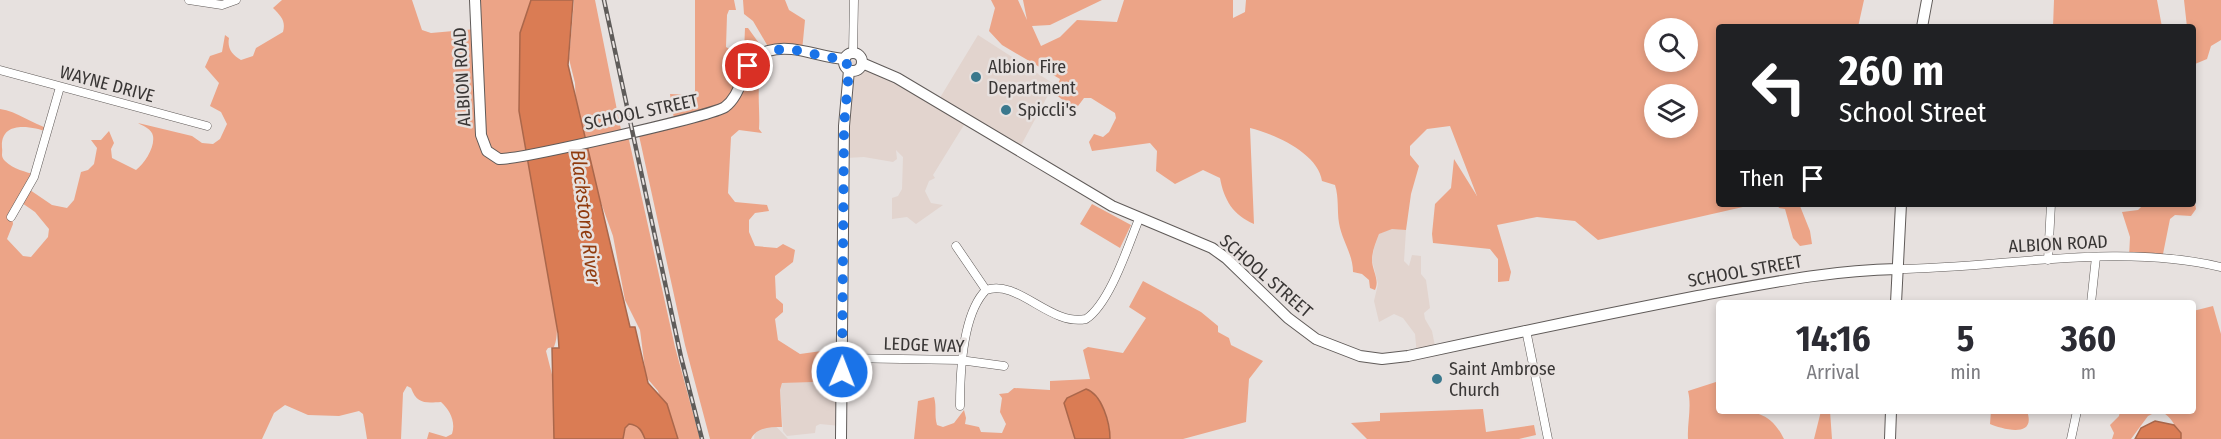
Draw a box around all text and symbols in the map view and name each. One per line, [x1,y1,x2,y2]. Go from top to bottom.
map controls [1644,18,1698,138]
button: search [1644,18,1698,72]
street label: ALBION ROAD [448,27,476,127]
pin [722,40,773,91]
text: 260 m [1839,46,1944,96]
icon: left [1740,48,1818,126]
icon: arrive [731,49,764,82]
place label: Albion Fire Department [988,56,1076,99]
street label: WAYNE DRIVE [57,61,157,107]
marker: Albion Fire Department [969,70,983,84]
button: layers [1644,84,1698,138]
street label: SCHOOL STREET [582,89,701,135]
text: School Street [1839,97,1986,129]
place label: Spiccli's [1018,99,1077,121]
marker: Spiccli's [999,103,1013,117]
water label: Blackstone River [566,148,606,287]
icon: arrive [1796,162,1829,195]
text: Then [1740,165,1784,192]
street label: SCHOOL STREET [1215,230,1317,323]
street label: ALBION ROAD [2008,230,2108,258]
street label: SCHOOL STREET [1686,250,1805,292]
text: 14:16 [1796,317,1870,361]
text: 5 [1957,317,1974,361]
text: 360 [2061,317,2116,361]
street label: LEDGE WAY [883,333,965,357]
position arrow [810,340,874,404]
place label: Saint Ambrose Church [1449,358,1556,401]
text: Arrival [1807,360,1860,384]
text: min [1950,360,1981,384]
text: m [2081,360,2096,384]
marker: Saint Ambrose Church [1430,372,1444,386]

